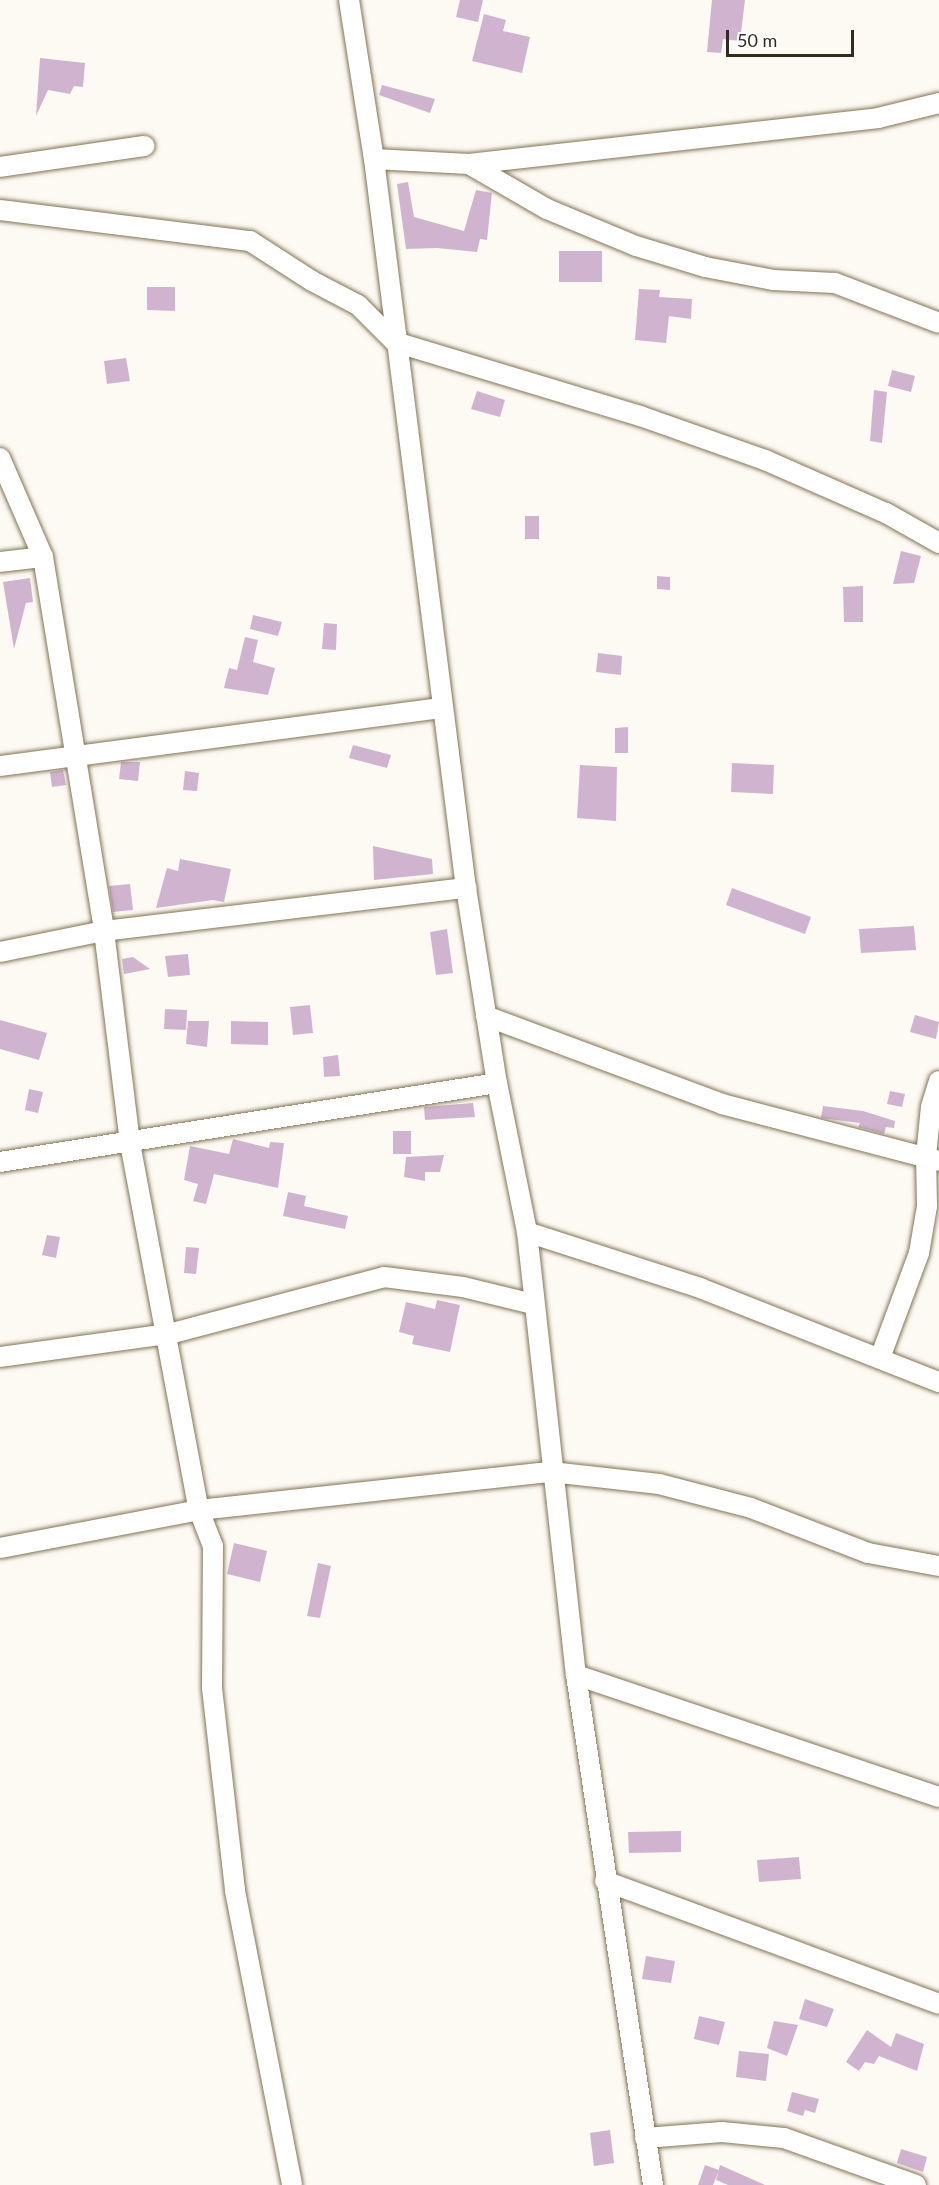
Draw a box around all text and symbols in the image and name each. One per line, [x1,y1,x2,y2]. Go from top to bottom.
scale bar [729,18,856,56]
text: 50 m [737,29,777,51]

